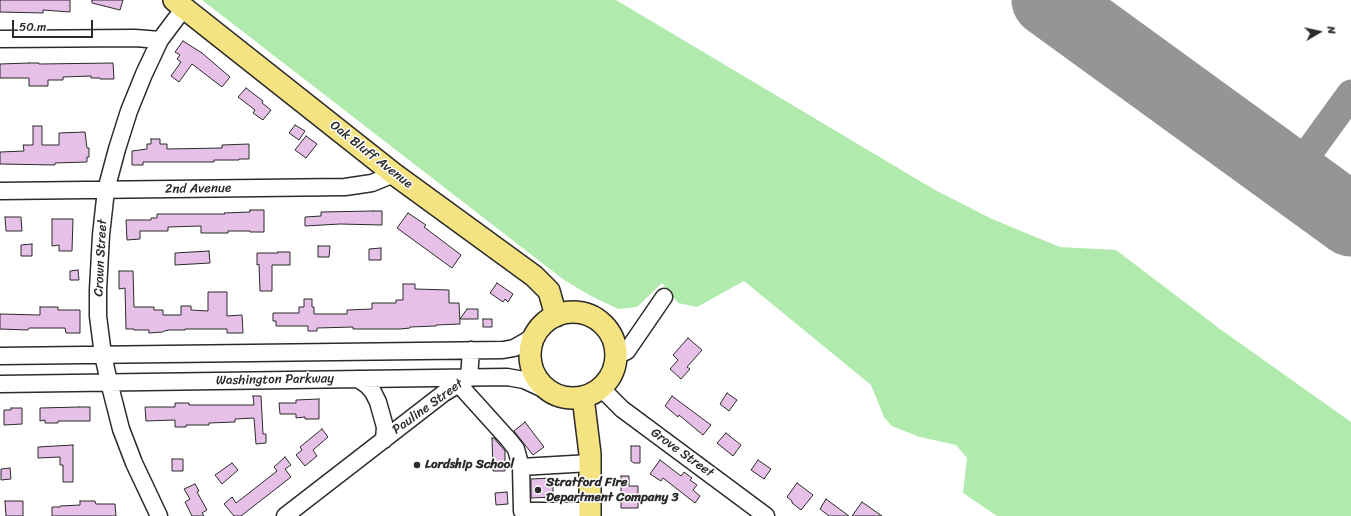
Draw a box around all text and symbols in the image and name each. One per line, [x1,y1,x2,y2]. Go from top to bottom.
scale bar [14,12,95,38]
north arrow [1299,12,1339,52]
text: 50 m [19,16,46,38]
text: N [1321,25,1341,35]
street label: Oak Bluff Avenue [327,118,415,192]
street label: 2nd Avenue [165,181,231,197]
street label: Crown Street [91,219,111,297]
street label: Washington Parkway [216,371,334,389]
street label: Pauline Street [390,376,466,438]
street label: Grove Street [648,425,716,481]
place label: Lordship School [425,457,514,473]
marker: Lordship School [412,460,422,470]
place label: Stratford Fire Department Company 3 [546,475,679,506]
marker: Stratford Fire Department Company 3 [533,485,543,495]

